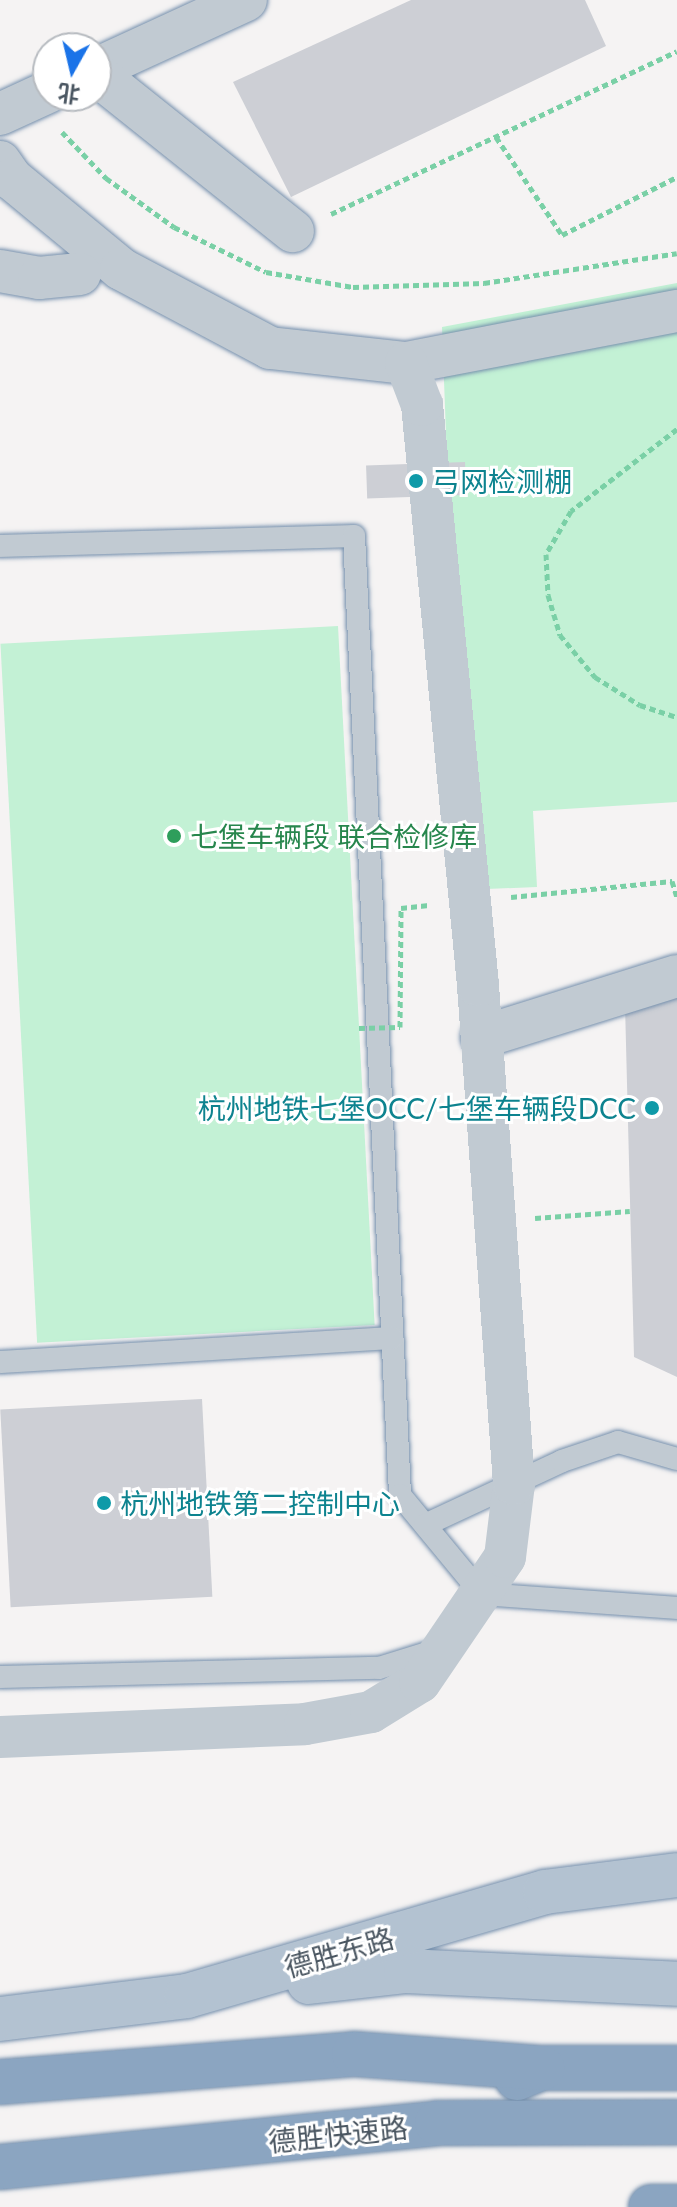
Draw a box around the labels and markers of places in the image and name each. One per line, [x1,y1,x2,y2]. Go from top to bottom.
place label: 弓网检测棚 [432,464,572,498]
marker: 弓网检测棚 [407,472,425,490]
place label: 七堡车辆段 联合检修库 [190,819,477,853]
marker: 七堡车辆段 联合检修库 [165,827,183,845]
place label: 杭州地铁七堡OCC/七堡车辆段DCC [198,1091,636,1125]
marker: 杭州地铁七堡OCC/七堡车辆段DCC [643,1099,661,1117]
place label: 杭州地铁第二控制中心 [120,1486,400,1520]
marker: 杭州地铁第二控制中心 [95,1494,113,1512]

